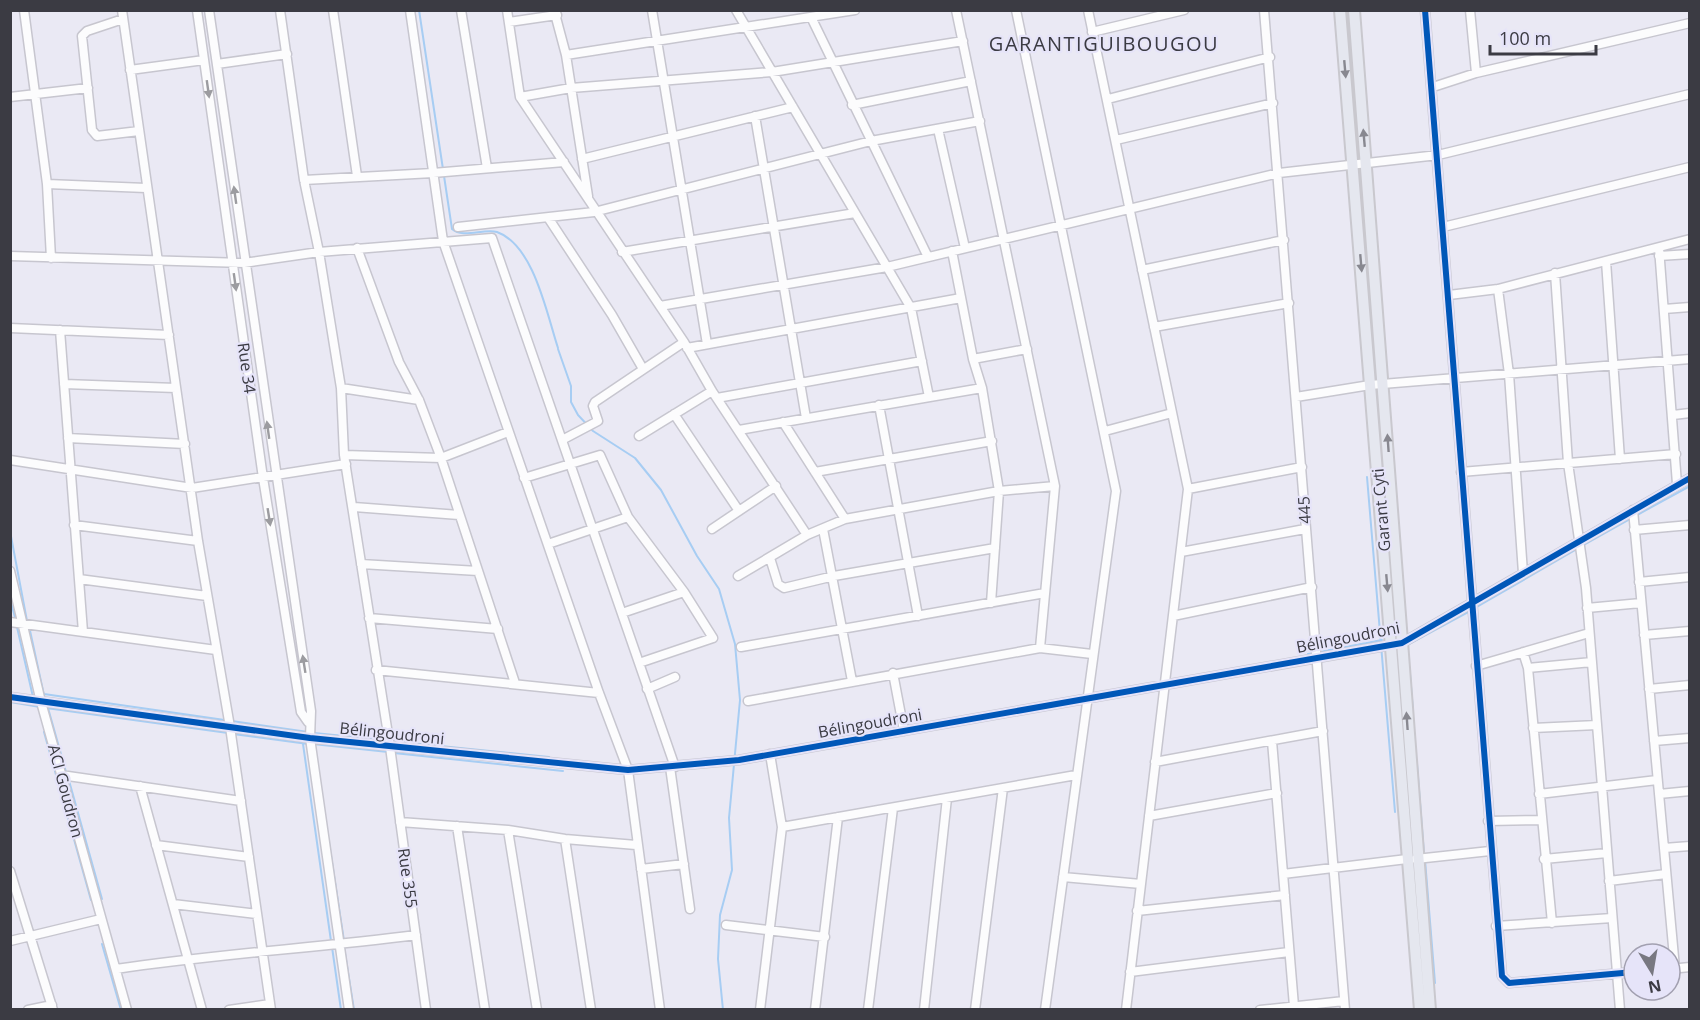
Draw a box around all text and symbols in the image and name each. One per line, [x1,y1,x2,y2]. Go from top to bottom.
scale bar [1490,18,1596,56]
text: 100 m [1499,26,1551,50]
district label: GARANTIGUIBOUGOU [989,30,1219,57]
one-way arrow [1340,59,1350,78]
one-way arrow [204,80,213,99]
one-way arrow [1359,128,1369,147]
one-way arrow [231,186,240,205]
one-way arrow [1356,254,1365,273]
one-way arrow [231,273,240,292]
street label: Rue 34 [233,341,261,395]
one-way arrow [264,421,273,440]
one-way arrow [1383,433,1393,452]
street label: Garant Cyti [1366,467,1396,553]
street label: 445 [1292,496,1316,524]
one-way arrow [265,507,274,526]
one-way arrow [1382,574,1391,593]
street label: Bélingoudroni [1294,616,1402,658]
one-way arrow [299,655,308,674]
street label: Bélingoudroni [816,703,924,743]
one-way arrow [1402,711,1412,730]
street label: Bélingoudroni [339,717,445,749]
street label: ACI Goudron [43,742,89,840]
street label: Rue 355 [393,847,423,909]
north arrow [1622,942,1682,1002]
text: N [1646,975,1663,999]

